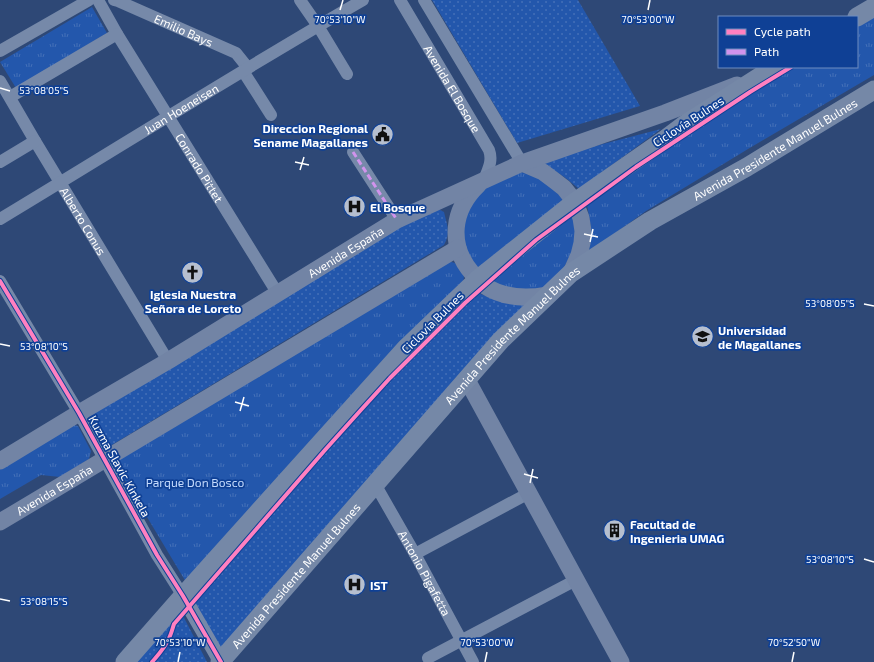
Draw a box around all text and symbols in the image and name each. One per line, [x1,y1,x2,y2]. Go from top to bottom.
street label: Emilio Bays [152,11,215,49]
text: 70°53'10"W [315,13,366,25]
text: 70°53'00"W [622,13,675,25]
legend [718,16,858,68]
text: Cycle path [754,24,811,38]
street label: Avenida El Bosque [421,42,484,135]
text: Path [754,44,779,58]
street label: Juan Hoeneisen [141,81,221,137]
text: 53°08'05"S [19,84,69,96]
street label: Ciclovía Bulnes [650,93,726,149]
street label: Avenida Presidente Manuel Bulnes [690,95,859,203]
place label: Direccion Regional Sename Magallanes [254,121,368,149]
public building icon: Direccion Regional Sename Magallanes [370,122,396,148]
street label: Conrado Pittet [173,130,227,205]
street label: Alberto Conus [58,185,109,258]
hospital icon: El Bosque [342,194,368,220]
place label: El Bosque [370,200,426,214]
street label: Avenida España [305,223,386,280]
church icon: Iglesia Nuestra Señora de Loreto [180,260,206,286]
street label: Avenida Presidente Manuel Bulnes [441,262,582,407]
place label: Iglesia Nuestra Señora de Loreto [145,287,241,315]
street label: Ciclovía Bulnes [398,288,466,356]
text: 53°08'05"S [805,297,855,309]
place label: Universidad de Magallanes [718,323,801,351]
school or university icon: Universidad de Magallanes [690,324,716,350]
text: 53°08'10"S [20,340,68,352]
street label: Kuzma Slavic Kinkela [86,413,154,519]
street label: Avenida España [14,462,95,518]
park label: Parque Don Bosco [146,475,244,489]
street label: Avenida Presidente Manuel Bulnes [228,500,363,651]
place label: Facultad de Ingenieria UMAG [630,517,725,545]
building icon: Facultad de Ingenieria UMAG [602,518,628,544]
street label: Antonio Pigafetta [396,528,454,618]
text: 53°08'10"S [806,553,854,565]
hospital icon: IST [341,572,367,598]
place label: IST [370,578,389,592]
text: 53°08'15"S [20,595,68,607]
text: 70°53'10"W [155,636,206,648]
text: 70°53'00"W [461,636,514,648]
text: 70°52'50"W [768,636,821,648]

